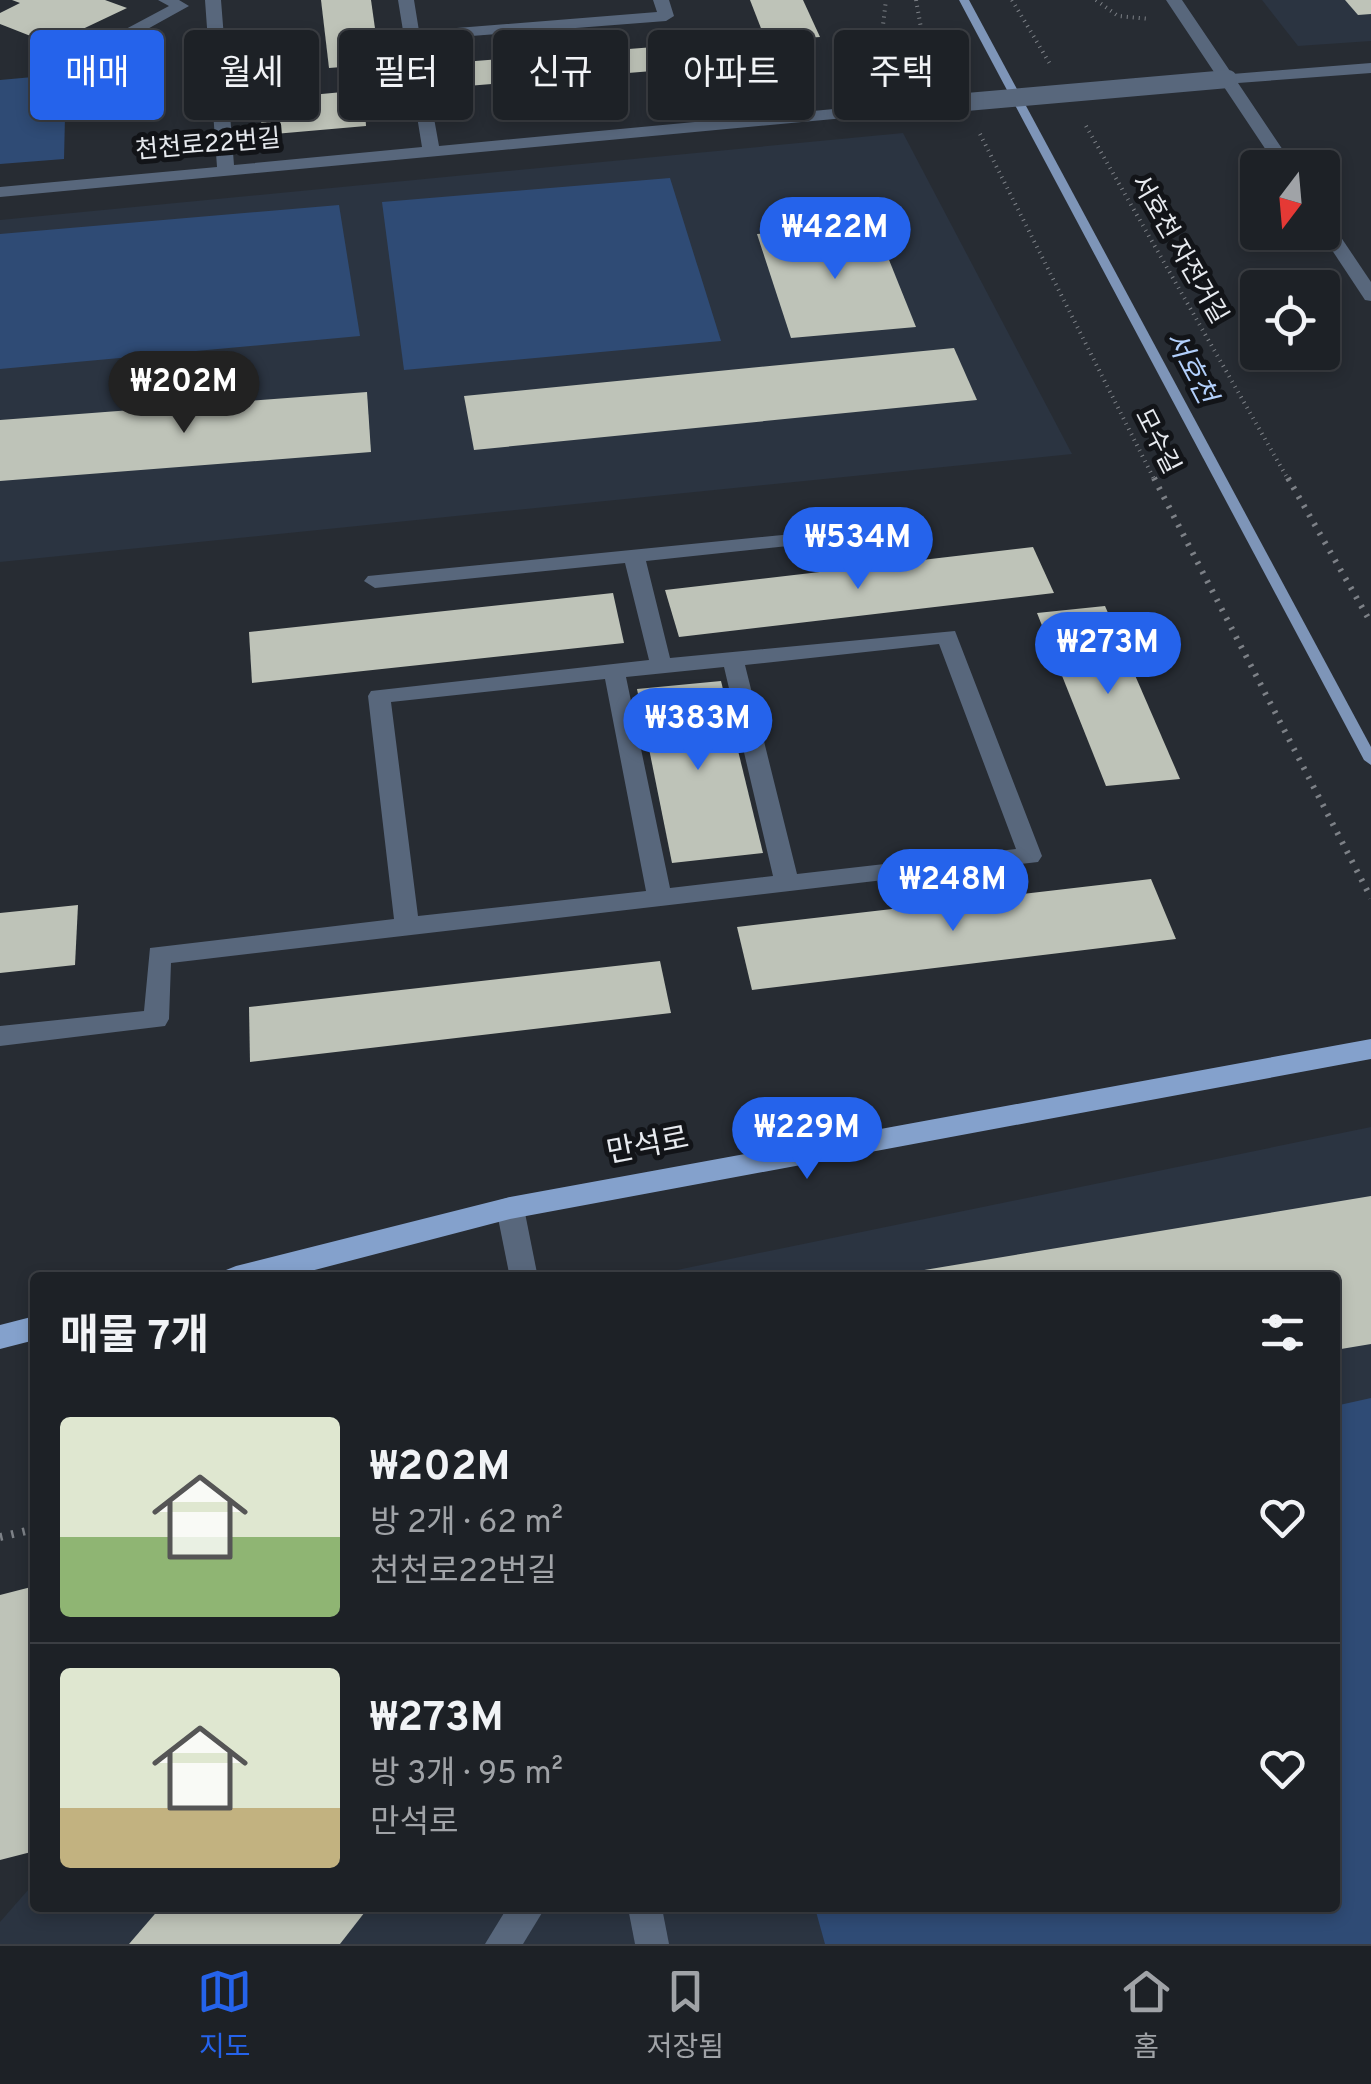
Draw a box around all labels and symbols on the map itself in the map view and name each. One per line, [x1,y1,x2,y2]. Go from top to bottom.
street label: 천천로22번길 [134,124,282,168]
north arrow [1240,150,1340,250]
street label: 서호천 자전거길 [1122,170,1234,330]
pin: ₩422M [765,197,905,282]
water label: 서호천 [1155,325,1225,413]
pin: ₩202M [114,351,254,436]
street label: 모수길 [1126,404,1186,480]
pin: ₩534M [788,507,928,592]
pin: ₩273M [1038,612,1178,697]
pin: ₩383M [628,688,768,773]
pin: ₩248M [883,849,1023,934]
pin: ₩229M [737,1097,877,1182]
street label: 만석로 [604,1121,692,1173]

